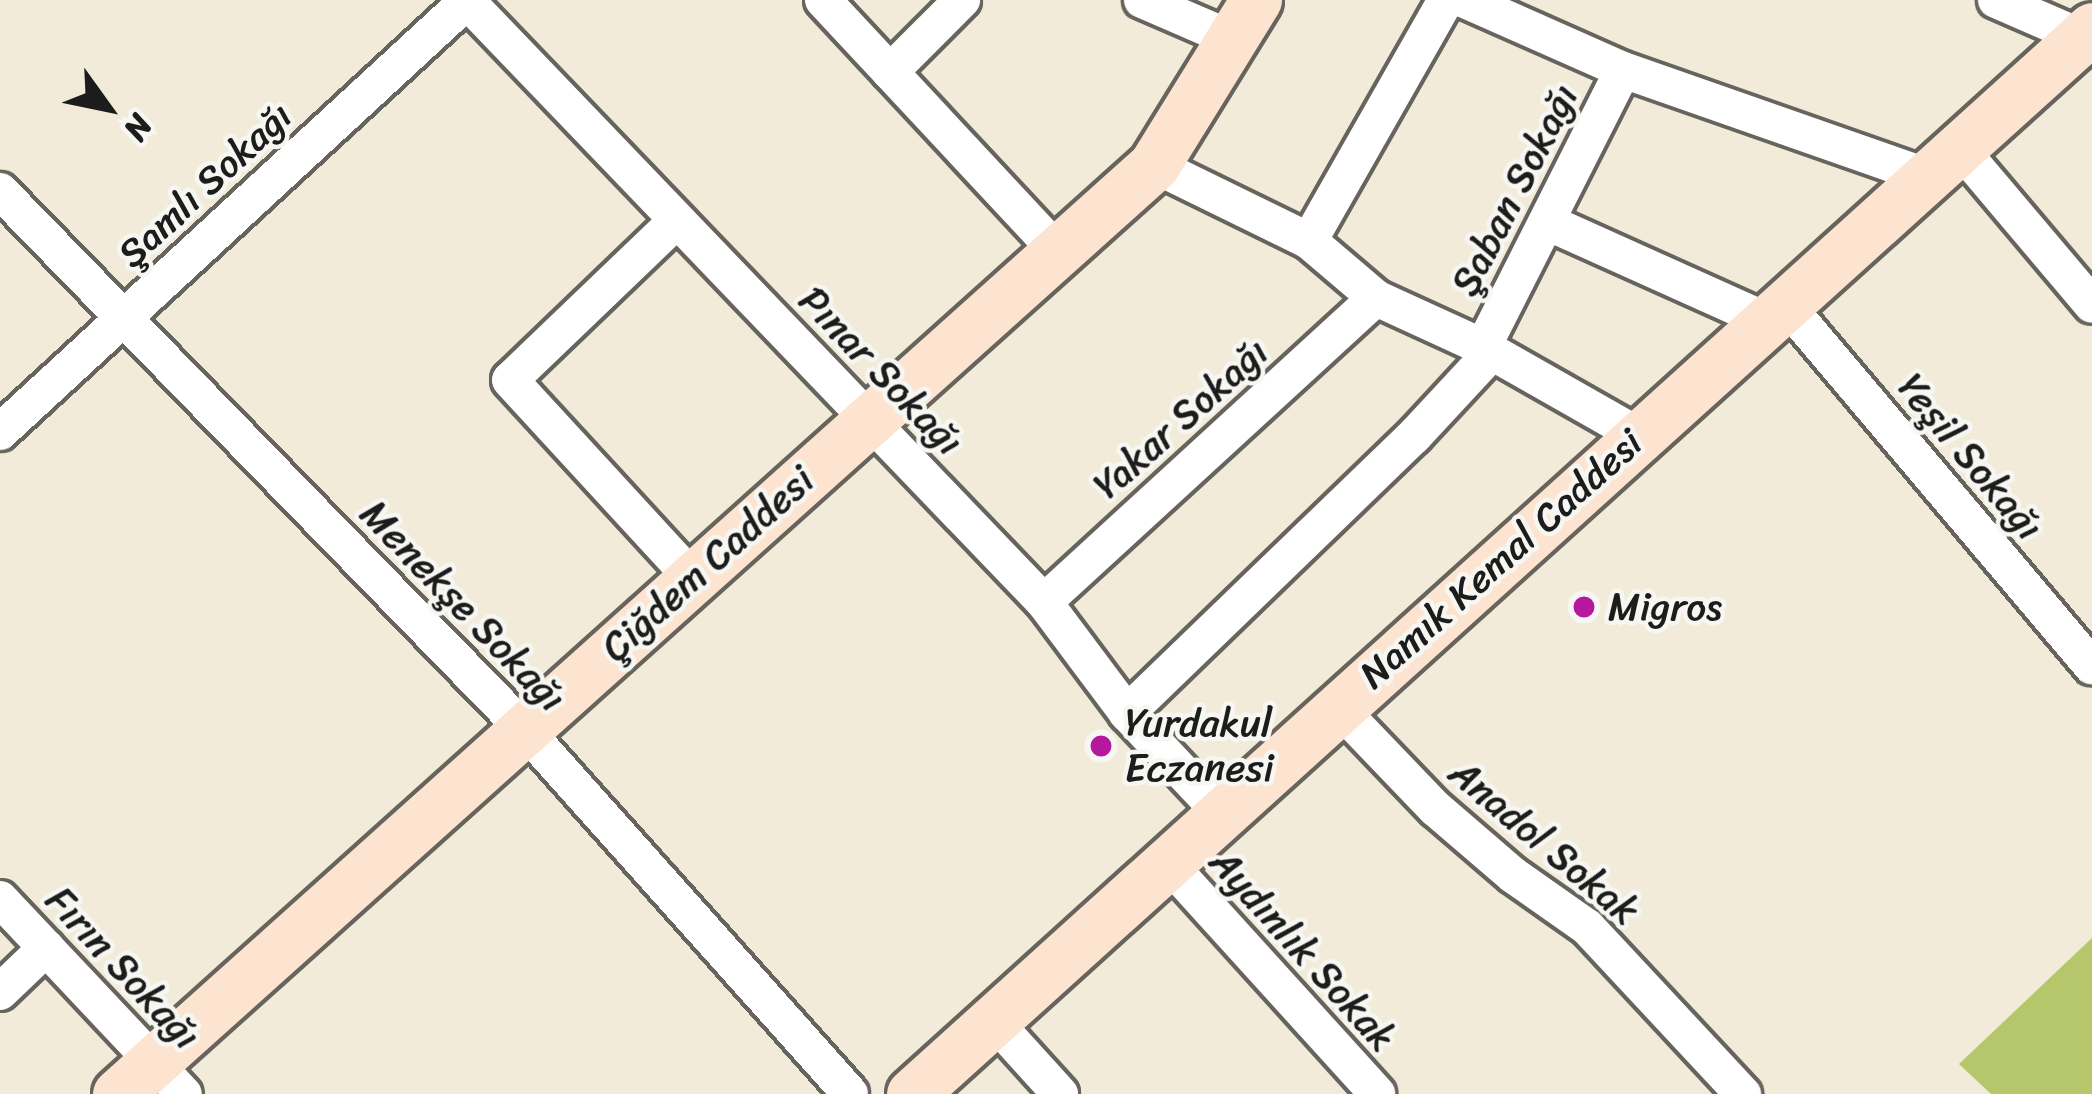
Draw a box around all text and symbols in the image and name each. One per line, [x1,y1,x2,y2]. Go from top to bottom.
north arrow [48,48,168,168]
street label: Şaban Sokağı [1442,76,1588,304]
street label: Şamlı Sokağı [108,92,302,278]
text: N [108,102,169,153]
street label: Pınar Sokağı [789,277,973,465]
street label: Yakar Sokağı [1084,329,1278,509]
street label: Yeşil Sokağı [1887,364,2053,550]
street label: Namık Kemal Caddesi [1350,420,1652,698]
street label: Çiğdem Caddesi [593,457,823,671]
street label: Menekşe Sokağı [350,491,576,721]
place label: Migros [1608,584,1722,630]
marker: Migros [1571,594,1597,620]
place label: Yurdakul Eczanesi [1125,701,1274,792]
marker: Yurdakul Eczanesi [1088,733,1114,759]
street label: Anadol Sokak [1440,749,1648,935]
street label: Aydınlık Sokak [1200,839,1406,1061]
street label: Fırın Sokağı [36,877,210,1059]

